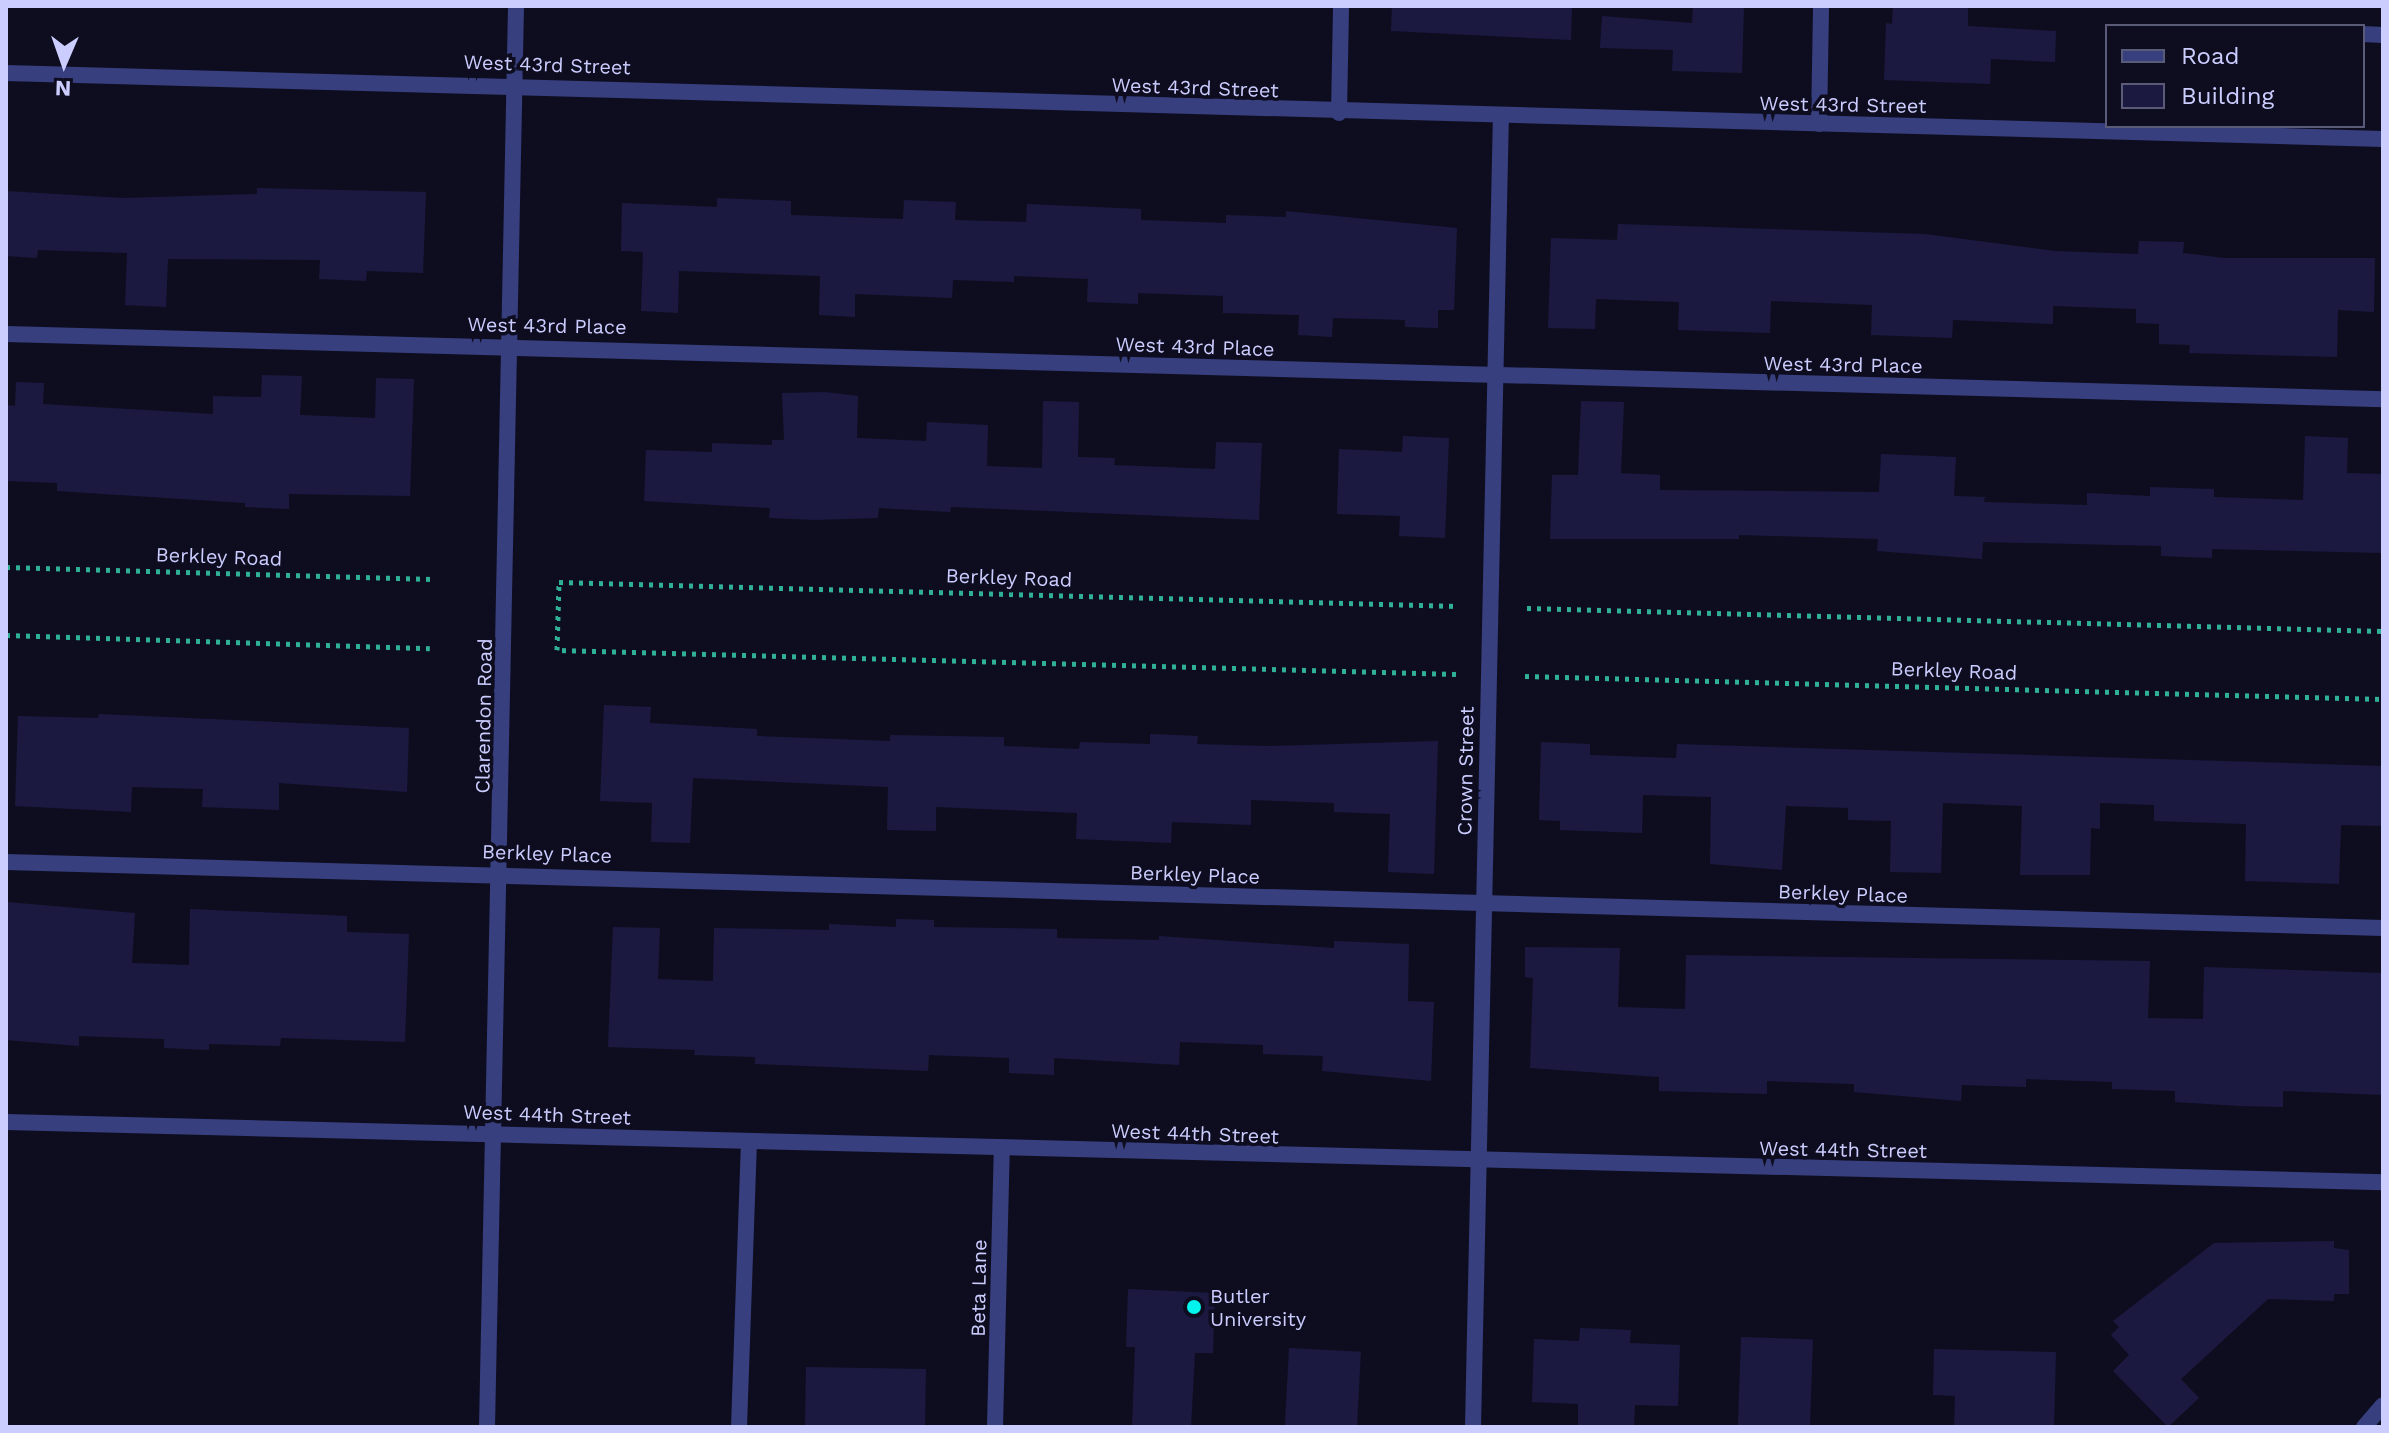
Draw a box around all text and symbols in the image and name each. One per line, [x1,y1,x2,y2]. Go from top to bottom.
north arrow [24,24,104,104]
legend [2105,24,2365,128]
text: Road [2181,42,2240,70]
street label: West 43rd Street [463,50,631,80]
street label: West 43rd Street [1111,73,1279,103]
text: N [55,76,72,101]
text: Building [2181,82,2274,110]
street label: West 43rd Street [1759,92,1927,118]
street label: West 43rd Place [467,313,627,339]
street label: West 43rd Place [1115,332,1275,362]
street label: West 43rd Place [1763,352,1923,378]
street label: Berkley Road [155,543,283,571]
street label: Berkley Road [945,564,1073,592]
street label: Clarendon Road [471,638,497,794]
street label: Berkley Road [1890,657,2018,685]
street label: Crown Street [1453,706,1479,836]
street label: Berkley Place [481,840,613,868]
street label: Berkley Place [1129,861,1261,889]
street label: Berkley Place [1777,880,1909,908]
street label: West 44th Street [463,1100,631,1130]
street label: West 44th Street [1111,1119,1279,1149]
street label: West 44th Street [1759,1137,1927,1163]
street label: Beta Lane [966,1239,992,1337]
place label: Butler University [1210,1284,1306,1331]
marker: Butler University [1185,1298,1203,1316]

